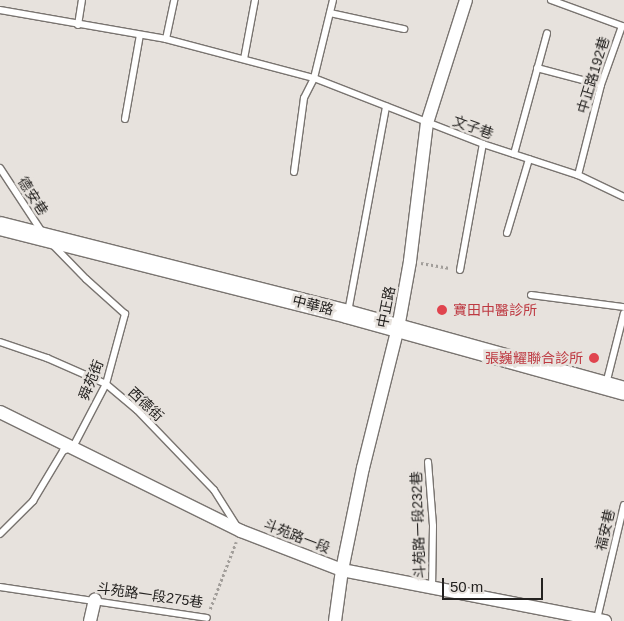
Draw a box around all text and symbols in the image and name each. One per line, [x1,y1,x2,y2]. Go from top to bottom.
street label: 中正路192巷 [573,35,613,115]
street label: 文子巷 [450,112,496,142]
street label: 德安巷 [15,174,51,218]
street label: 中正路 [374,285,398,329]
street label: 中華路 [291,292,335,318]
place label: 寶田中醫診所 [453,302,537,318]
marker: 寶田中醫診所 [435,303,449,317]
place label: 張巍耀聯合診所 [485,350,583,366]
marker: 張巍耀聯合診所 [587,351,601,365]
street label: 舜苑街 [75,357,107,403]
street label: 西德街 [125,384,167,424]
street label: 斗苑路一段232巷 [408,471,428,579]
street label: 福安巷 [592,508,618,552]
street label: 斗苑路一段 [261,516,333,556]
scale bar [444,568,545,600]
text: 50 m [450,578,483,595]
street label: 斗苑路一段275巷 [96,579,204,611]

